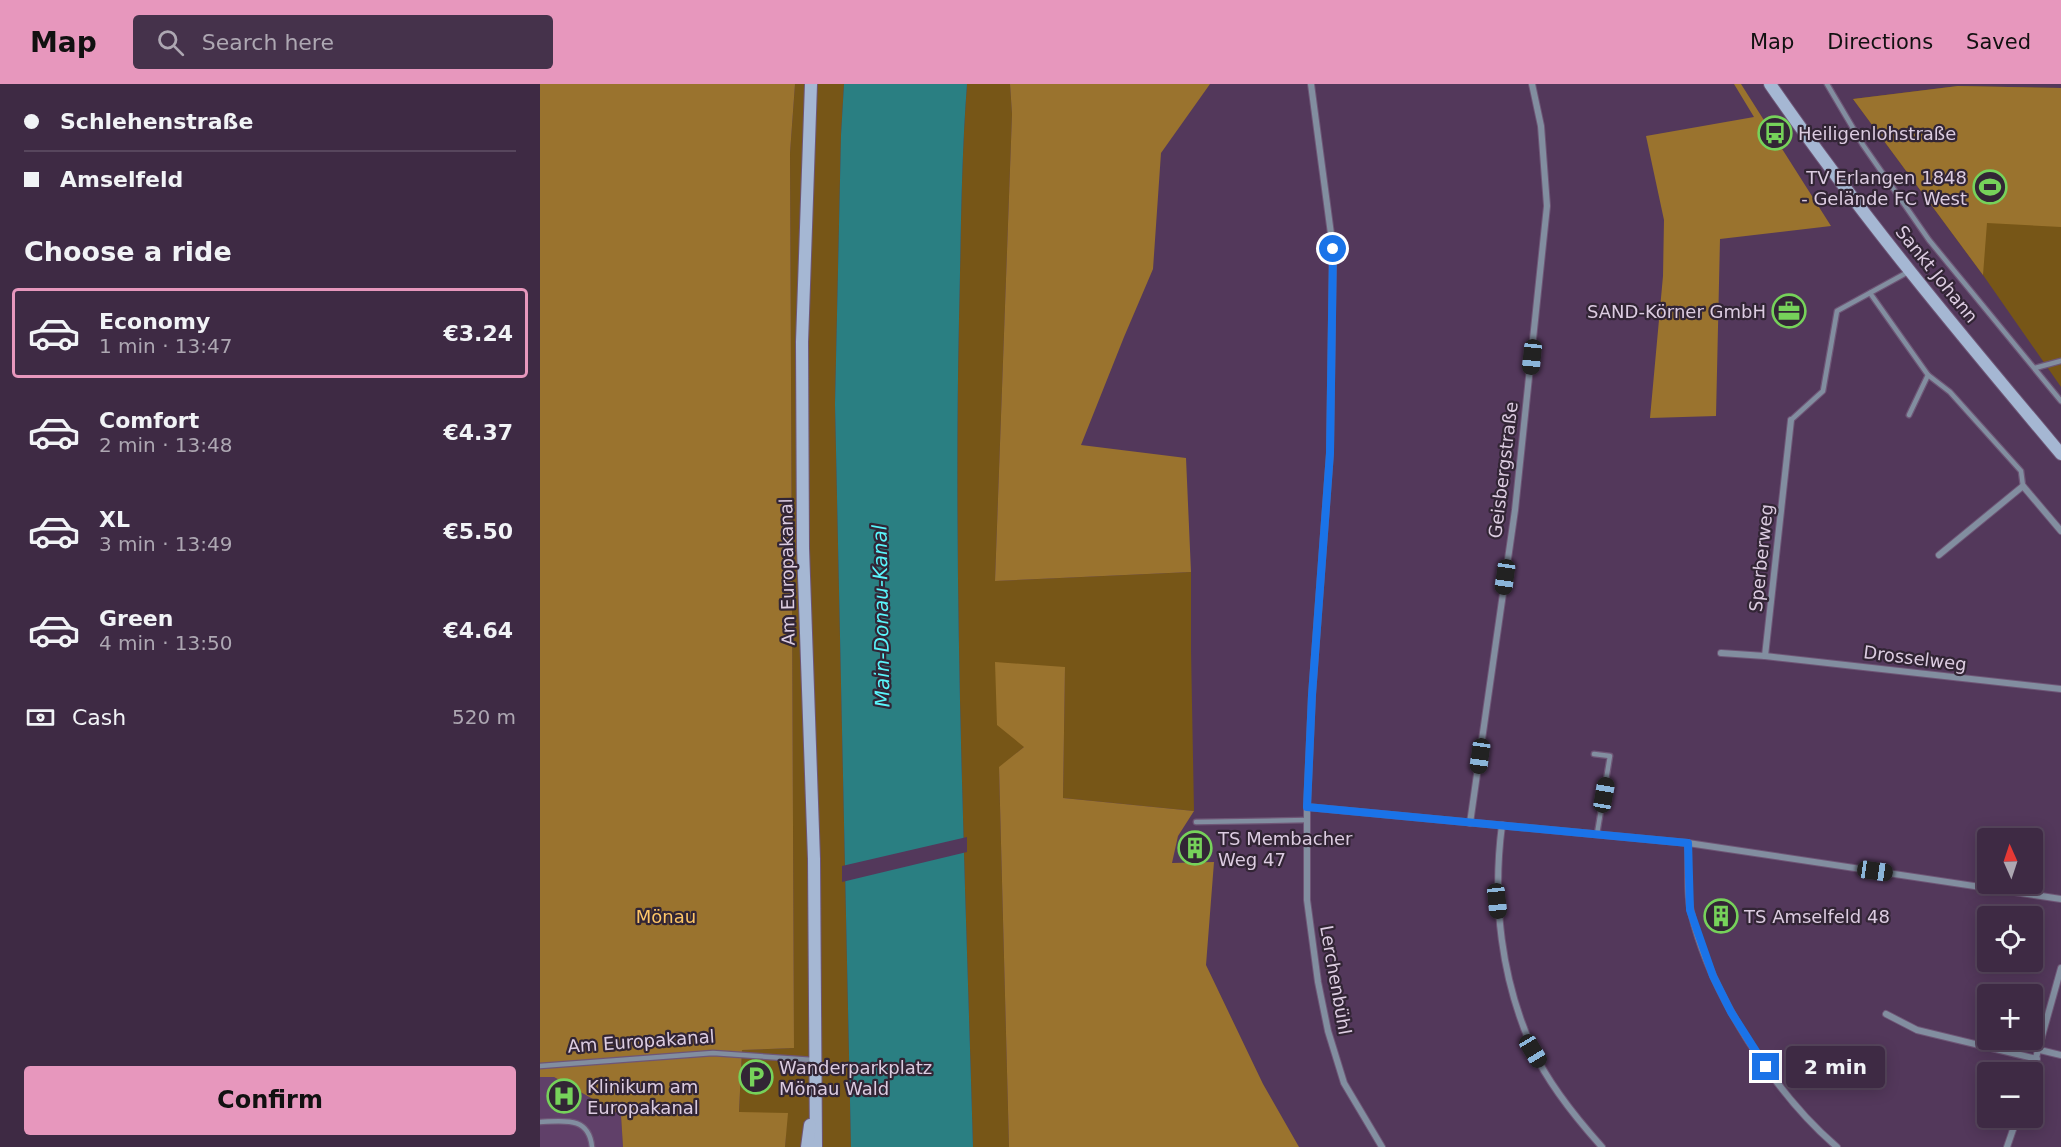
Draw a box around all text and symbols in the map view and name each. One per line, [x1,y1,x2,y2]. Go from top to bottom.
search box [133,15,553,69]
text: Map [30,26,97,59]
icon: search [154,26,187,59]
text: Search here [202,30,334,55]
text: Map [1750,30,1794,54]
text: Directions [1827,30,1933,54]
text: Saved [1966,30,2031,54]
text: Schlehenstraße [60,109,253,134]
bus stop icon: Heiligenlohstraße [1757,115,1793,151]
place label: Heiligenlohstraße [1798,123,1956,144]
text: Amselfeld [60,167,183,192]
place label: TV Erlangen 1848 - Gelände FC West [1801,167,1967,209]
sports icon: TV Erlangen 1848 - Gelände FC West [1972,169,2008,205]
street label: Sankt Johann [1892,221,1982,327]
route start [1319,235,1346,262]
text: Choose a ride [24,236,232,267]
office icon: SAND-Körner GmbH [1771,293,1807,329]
place label: SAND-Körner GmbH [1587,301,1766,322]
icon: car [27,306,81,360]
text: Economy [99,309,210,334]
text: €3.24 [443,321,513,346]
text: 1 min · 13:47 [99,334,233,358]
car [1521,338,1543,376]
street label: Geisbergstraße [1484,400,1522,540]
icon: car [27,405,81,459]
text: Comfort [99,408,199,433]
text: €4.37 [443,420,513,445]
text: 2 min · 13:48 [99,433,233,457]
street label: Am Europakanal [775,498,799,646]
street label: Sperberweg [1745,503,1777,613]
icon: car [27,504,81,558]
text: XL [99,507,130,532]
text: €5.50 [443,519,513,544]
water label: Main-Donau-Kanal [867,524,895,707]
text: 3 min · 13:49 [99,532,233,556]
car [1494,558,1516,596]
icon: car [27,603,81,657]
text: Green [99,606,173,631]
text: €4.64 [443,618,513,643]
text: 4 min · 13:50 [99,631,233,655]
street label: Drosselweg [1862,641,1968,675]
icon: cash [24,701,57,734]
text: Cash [72,705,126,730]
text: 520 m [452,705,516,729]
car [1469,737,1491,775]
car [1592,776,1616,814]
place label: TS Membacher Weg 47 [1217,828,1353,870]
north arrow [1977,828,2043,894]
map controls [1977,828,2043,1128]
building icon: TS Membacher Weg 47 [1177,830,1213,866]
car [1856,860,1894,882]
car [1486,882,1508,920]
building icon: TS Amselfeld 48 [1703,898,1739,934]
park label: Mönau [636,906,696,927]
place label: TS Amselfeld 48 [1743,906,1890,927]
button: locate [1977,906,2043,972]
street label: Lerchenbühl [1316,924,1356,1036]
button: + [1977,984,2043,1050]
street label: Am Europakanal [567,1025,715,1057]
car [1516,1031,1550,1071]
callout: 2 min [1787,1046,1886,1088]
route end [1752,1053,1779,1080]
text: 2 min [1804,1055,1867,1079]
place label: Wanderparkplatz Mönau Wald [779,1057,932,1099]
parking icon: Wanderparkplatz Mönau Wald [738,1059,774,1095]
button: − [1977,1062,2043,1128]
button: Confirm [24,1066,516,1135]
place label: Klinikum am Europakanal [587,1076,699,1118]
hospital icon: Klinikum am Europakanal [546,1078,582,1114]

